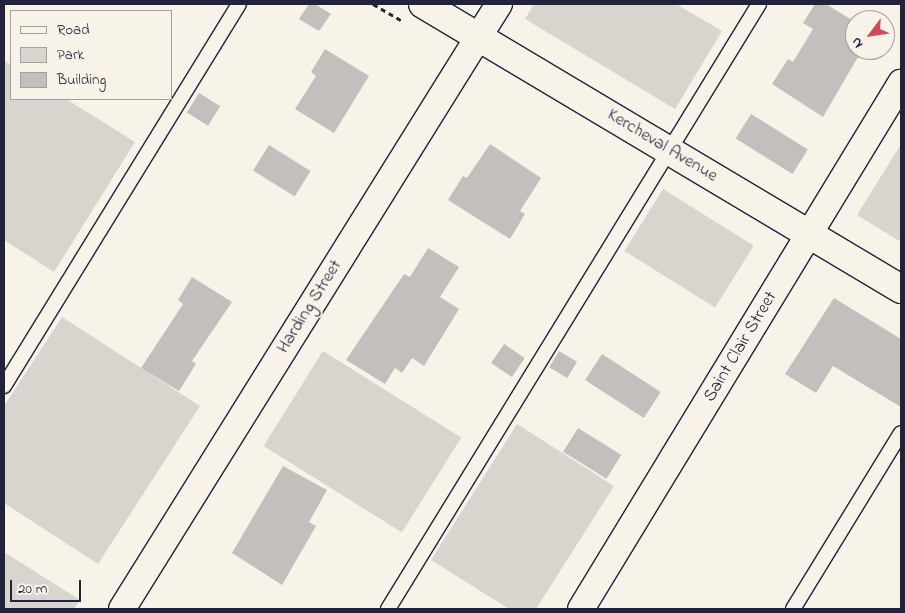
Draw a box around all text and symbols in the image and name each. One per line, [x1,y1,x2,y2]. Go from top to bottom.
legend [10,10,172,100]
north arrow [845,10,895,60]
text: Road [57,19,90,41]
text: N [846,33,869,52]
text: Park [57,44,84,66]
text: Building [57,69,106,91]
street label: Kercheval Avenue [603,105,721,187]
street label: Harding Street [273,256,347,358]
street label: Saint Clair Street [699,288,783,406]
scale bar [12,570,84,602]
text: 20 m [18,578,47,600]

